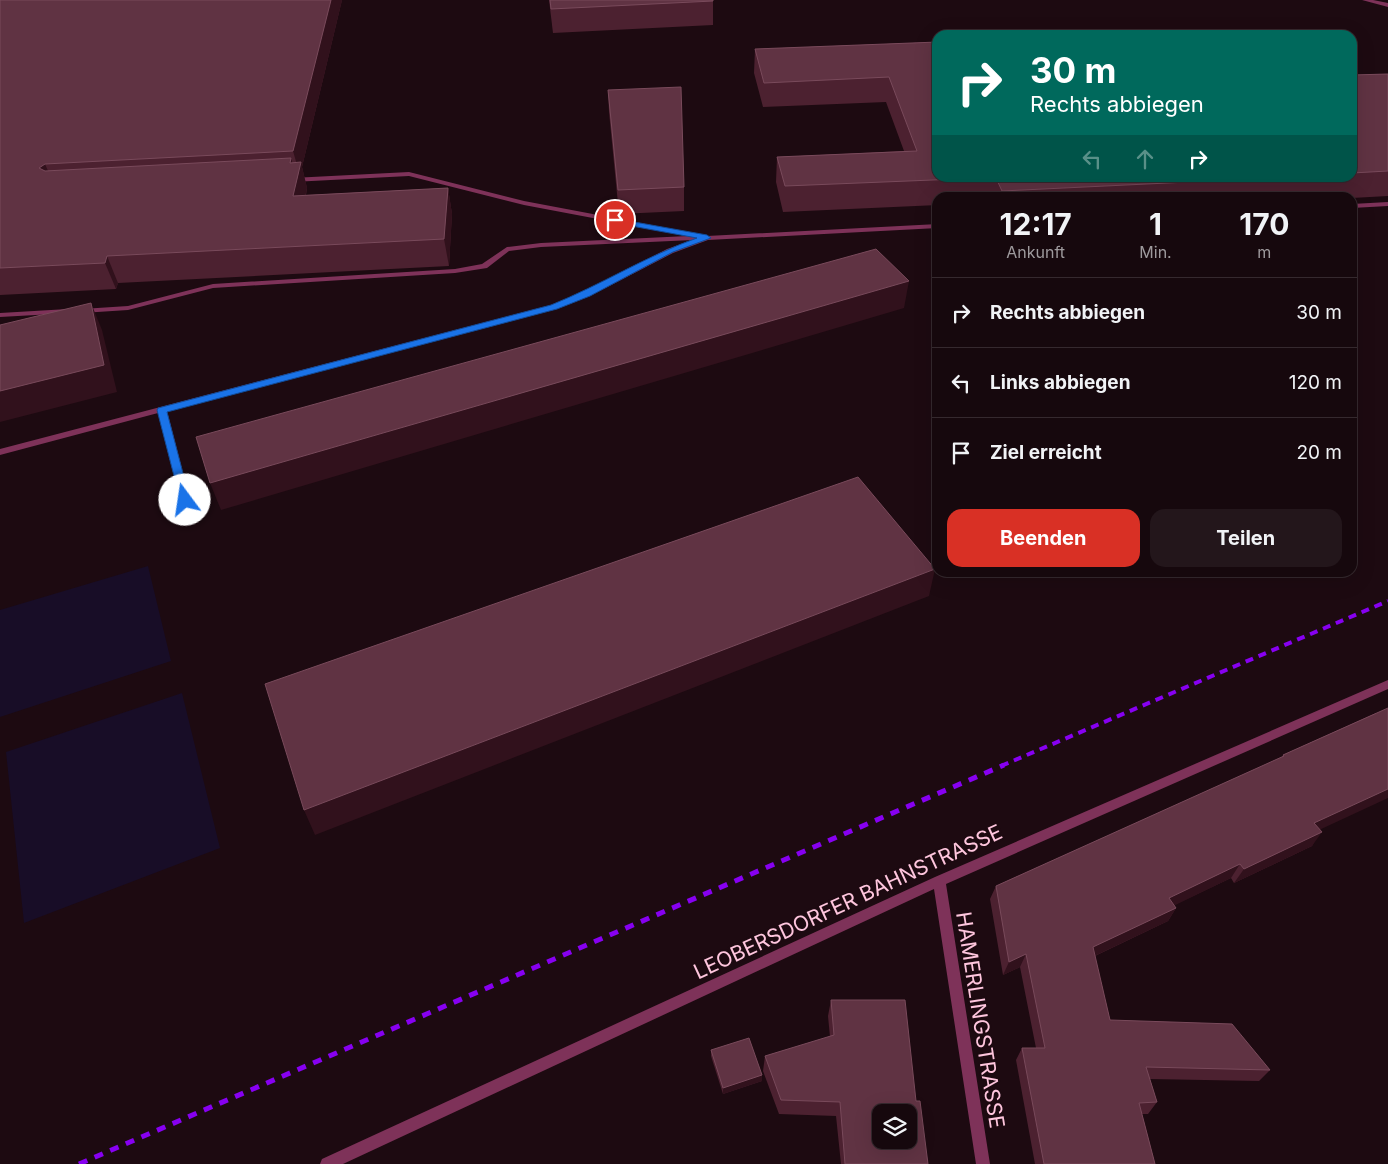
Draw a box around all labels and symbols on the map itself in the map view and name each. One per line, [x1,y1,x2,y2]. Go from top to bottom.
pin [594,199,636,241]
position arrow [158,473,210,525]
street label: LEOBERSDORFER BAHNSTRASSE [690,819,1006,984]
street label: HAMERLINGSTRASSE [951,910,1010,1130]

